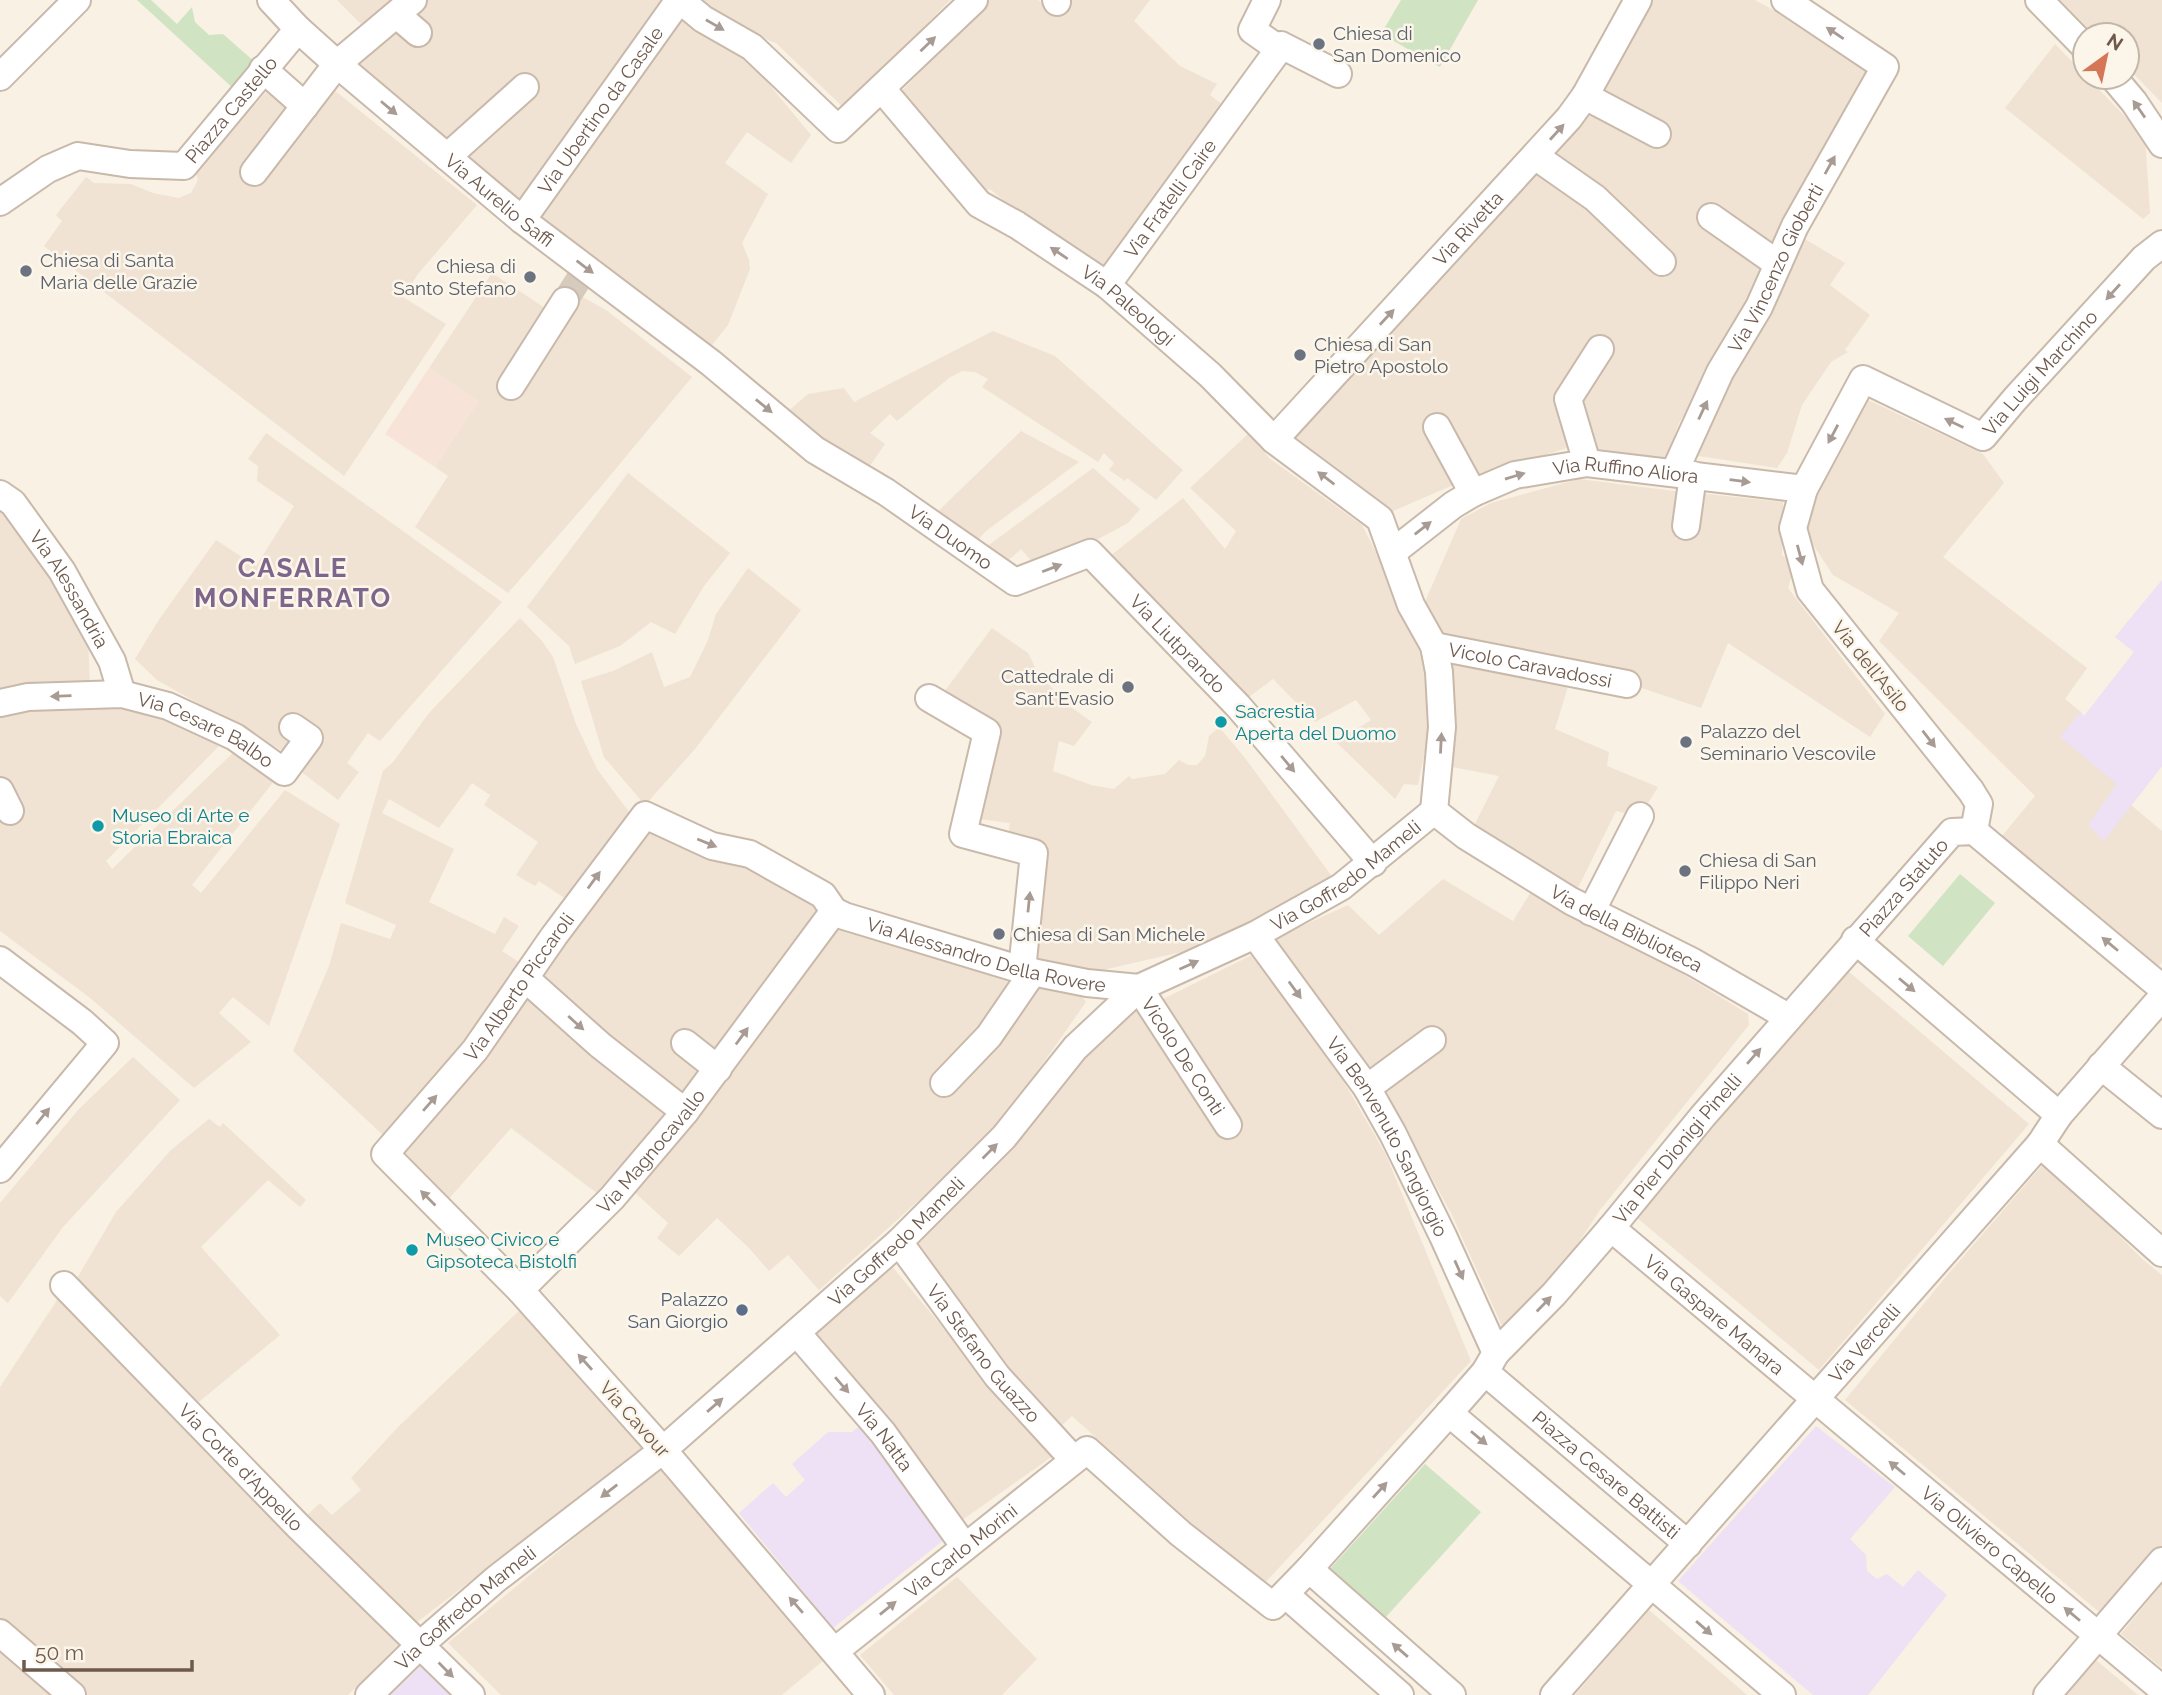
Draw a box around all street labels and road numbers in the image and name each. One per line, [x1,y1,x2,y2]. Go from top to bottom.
street label: Via Ubertino da Casale [533,22,668,198]
street label: Piazza Castello [180,52,282,167]
street label: Via Fratelli Caire [1119,135,1221,262]
street label: Via Aurelio Saffi [441,149,558,251]
street label: Via Vincenzo Gioberti [1723,180,1828,357]
street label: Via Rivetta [1428,187,1507,270]
street label: Via Paleologi [1077,260,1179,350]
street label: Via Luigi Marchino [1978,306,2102,440]
street label: Via Ruffino Aliora [1551,452,1700,487]
street label: Via Duomo [905,500,997,574]
street label: Via Alessandria [25,526,113,652]
street label: Via Liutprando [1125,590,1230,697]
street label: Via dell'Asilo [1828,616,1914,716]
street label: Vicolo Caravadossi [1447,638,1614,692]
street label: Via Cesare Balbo [135,688,278,772]
street label: Via Goffredo Mameli [1267,816,1425,935]
street label: Piazza Statuto [1855,834,1953,941]
street label: Via della Biblioteca [1546,880,1707,976]
street label: Via Alberto Piccaroli [459,909,578,1066]
street label: Via Alessandro Della Rovere [864,913,1107,996]
street label: Vicolo De Conti [1137,993,1229,1119]
street label: Via Benvenuto Sangiorgio [1322,1032,1453,1240]
street label: Via Pier Dionigi Pinelli [1608,1069,1746,1228]
street label: Via Magnocavallo [592,1085,709,1218]
street label: Via Goffredo Mameli [824,1172,969,1310]
street label: Via Gaspare Manara [1640,1250,1789,1379]
street label: Via Stefano Guazzo [923,1280,1045,1427]
street label: Via Vercelli [1824,1300,1905,1387]
street label: Via Cavour [595,1377,675,1462]
street label: Via Corte d'Appello [174,1399,308,1536]
street label: Via Natta [851,1399,918,1475]
street label: Piazza Cesare Battisti [1528,1406,1684,1543]
street label: Via Oliviero Capello [1917,1481,2063,1609]
street label: Via Carlo Morini [900,1499,1022,1602]
street label: Via Goffredo Mameli [390,1541,540,1674]

